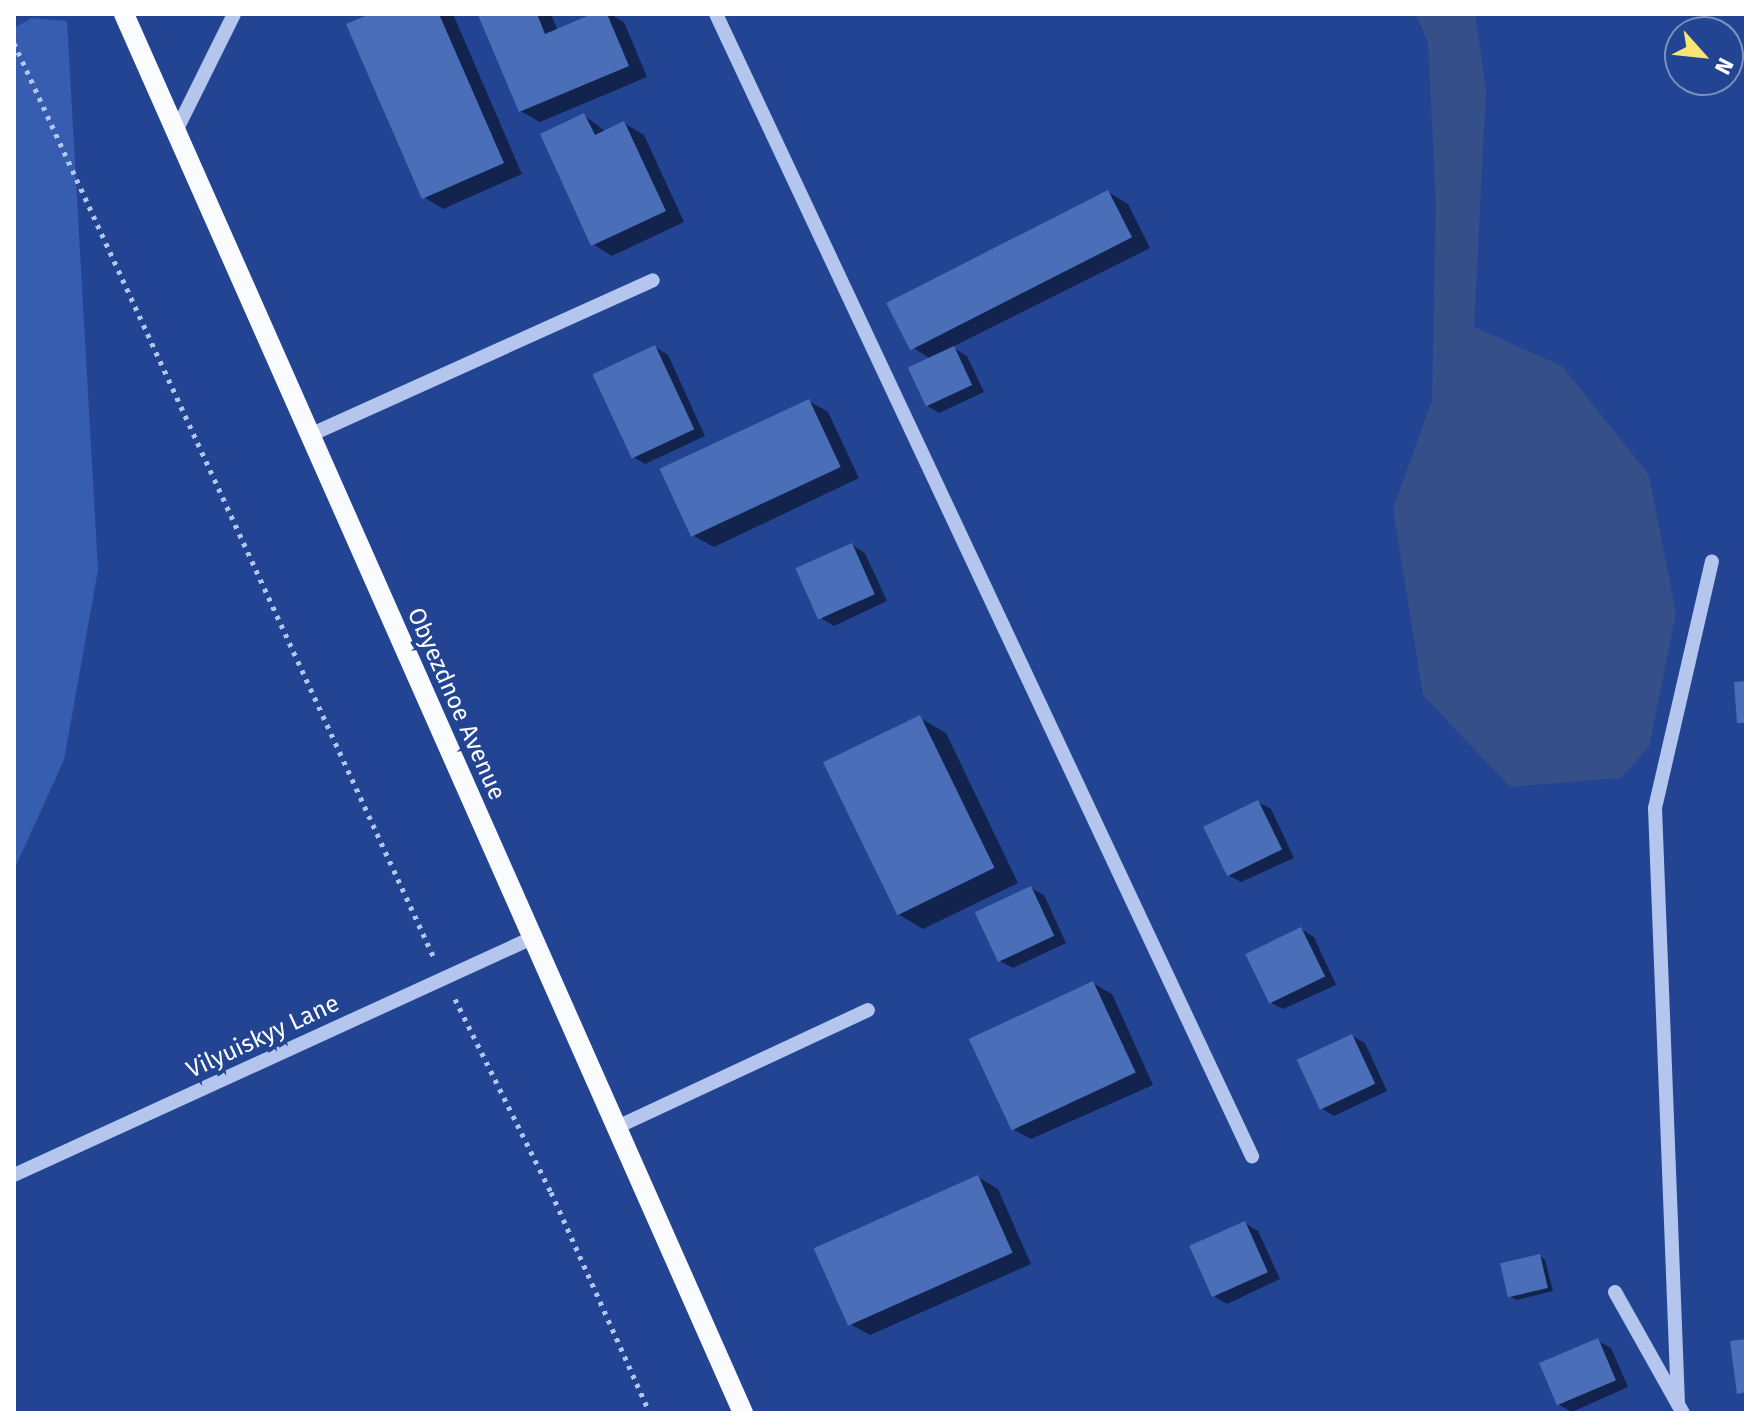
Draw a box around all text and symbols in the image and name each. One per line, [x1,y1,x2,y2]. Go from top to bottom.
north arrow [1664,16,1744,96]
text: N [1709,54,1739,79]
street label: Obyezdnoe Avenue [401,603,511,805]
street label: Vilyuiskyy Lane [182,989,344,1085]

